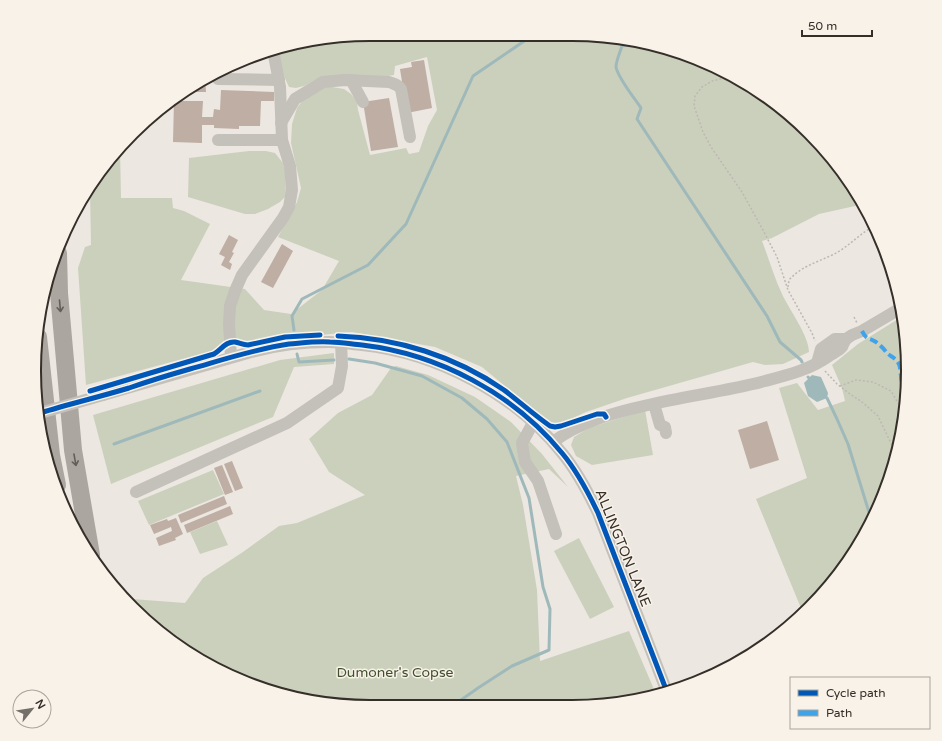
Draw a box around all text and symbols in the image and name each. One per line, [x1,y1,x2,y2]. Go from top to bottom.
scale bar [802,12,872,38]
text: 50 m [808,19,837,33]
one-way arrow [56,299,63,312]
one-way arrow [71,453,79,466]
street label: ALLINGTON LANE [592,487,654,609]
park label: Dumoner's Copse [336,664,454,681]
legend [790,677,930,729]
text: Cycle path [826,686,885,700]
north arrow [12,689,52,729]
text: N [32,697,48,711]
text: Path [826,706,852,720]

